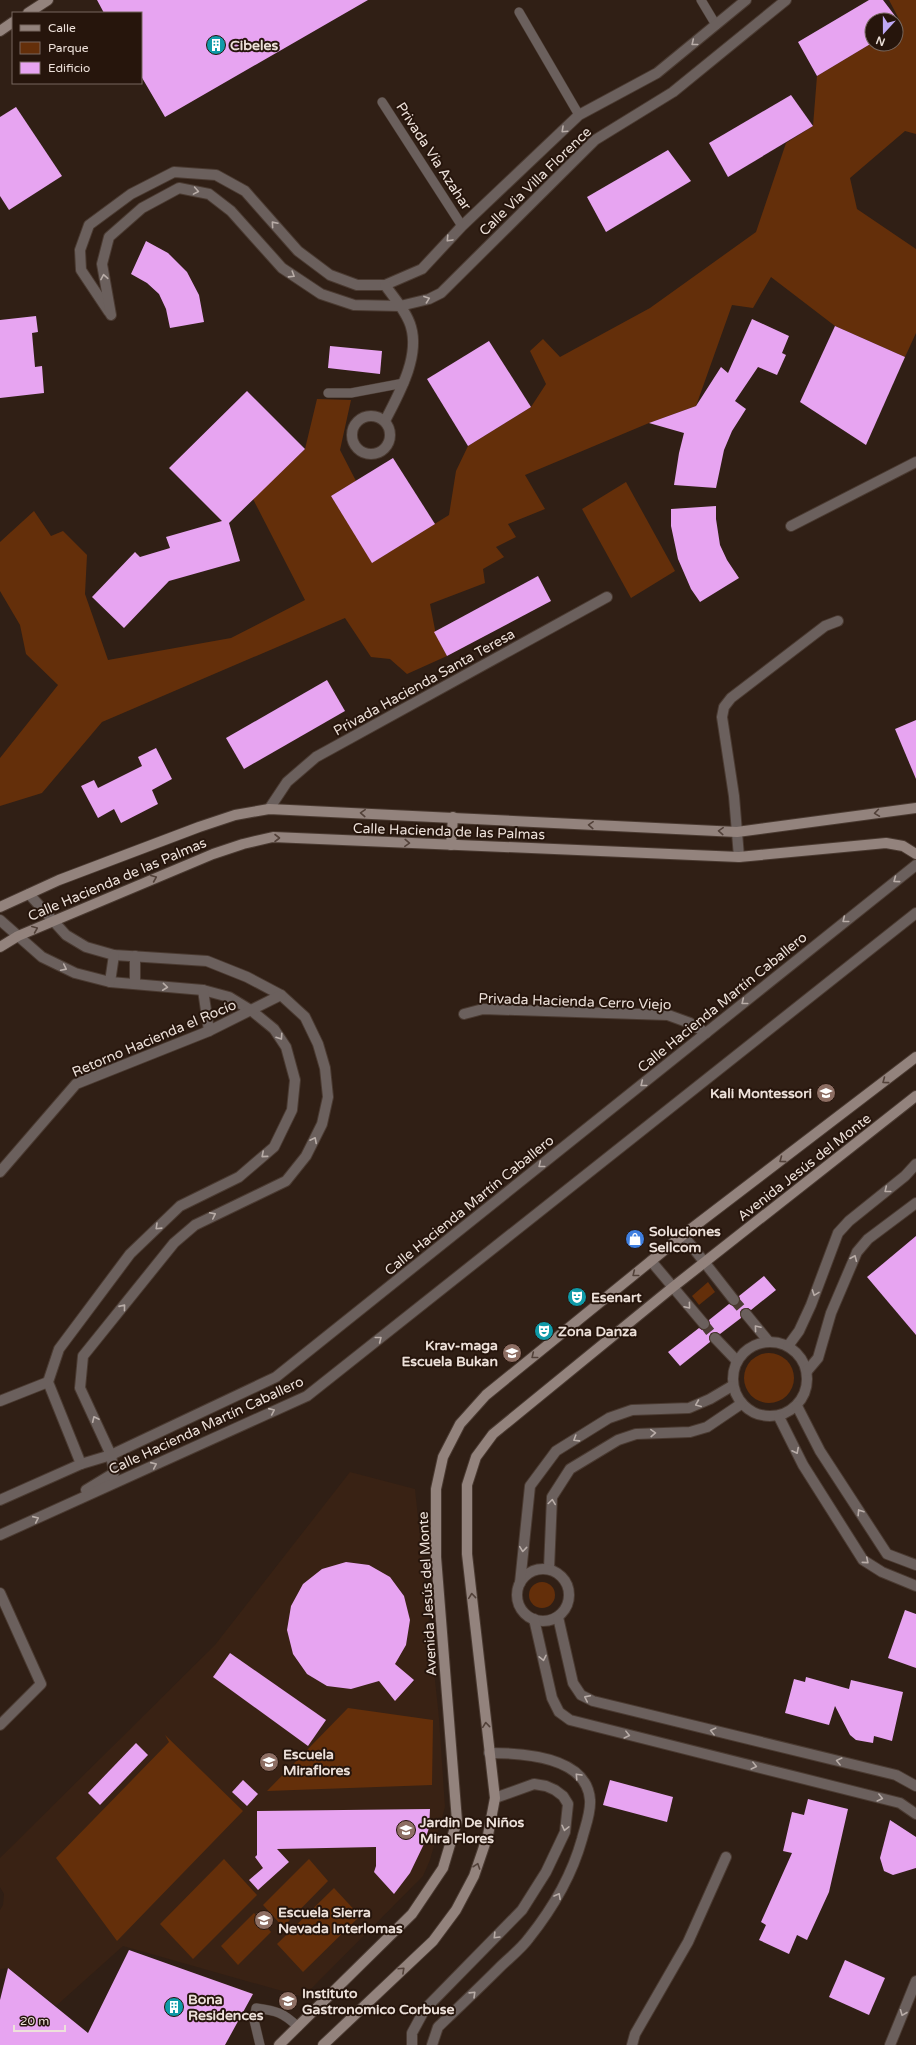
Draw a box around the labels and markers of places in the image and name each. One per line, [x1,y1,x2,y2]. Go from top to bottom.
building icon: Cibeles [205,34,227,56]
place label: Cibeles [230,37,278,54]
school or university icon: Kali Montessori [815,1082,837,1104]
place label: Kali Montessori [710,1085,812,1102]
place label: Soluciones Sellcom [649,1223,721,1256]
shop icon: Soluciones Sellcom [624,1228,646,1250]
theatre icon: Esenart [566,1286,588,1308]
place label: Esenart [591,1289,642,1306]
theatre icon: Zona Danza [533,1320,555,1342]
place label: Zona Danza [558,1323,637,1340]
place label: Krav-maga Escuela Bukan [402,1337,498,1370]
school or university icon: Krav-maga Escuela Bukan [501,1342,523,1364]
place label: Escuela Miraflores [283,1746,350,1779]
school or university icon: Escuela Miraflores [258,1751,280,1773]
place label: Jardin De Niños Mira Flores [419,1814,524,1847]
school or university icon: Jardin De Niños Mira Flores [395,1819,417,1841]
place label: Escuela Sierra Nevada Interlomas [278,1904,403,1937]
school or university icon: Escuela Sierra Nevada Interlomas [253,1909,275,1931]
place label: Instituto Gastronomico Corbuse [302,1985,455,2018]
school or university icon: Instituto Gastronomico Corbuse [277,1990,299,2012]
place label: Bona Residences [188,1991,264,2024]
building icon: Bona Residences [163,1996,185,2018]

